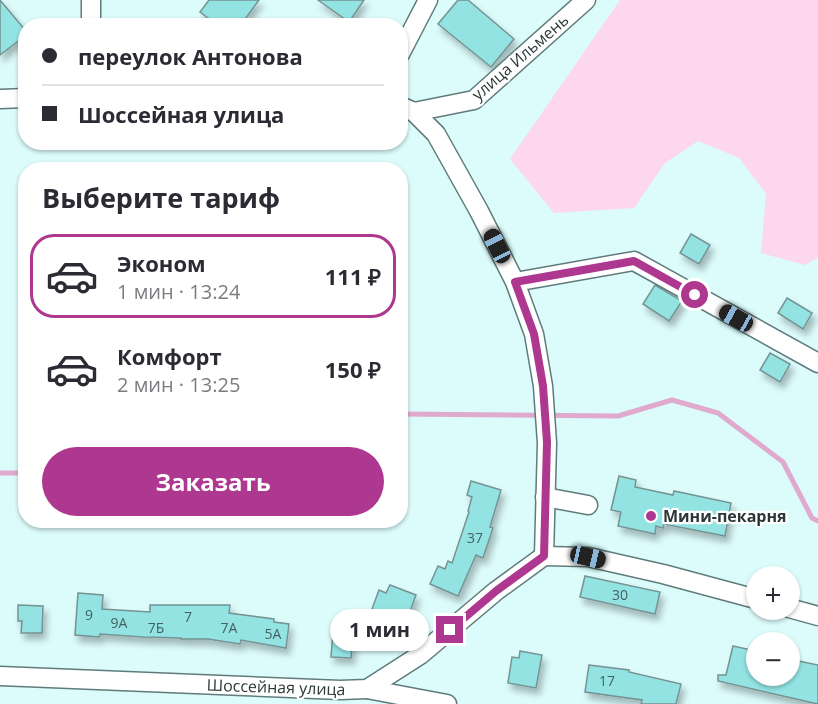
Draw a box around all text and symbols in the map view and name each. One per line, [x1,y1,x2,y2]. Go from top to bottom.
street label: улица Ильмень [467,9,573,105]
text: переулок Антонова [78,41,303,71]
text: Шоссейная улица [78,99,284,129]
text: Выберите тариф [42,179,280,216]
car [481,226,513,266]
text: Эконом [117,248,206,278]
icon: car [45,249,99,303]
text: 111 ₽ [325,261,381,291]
text: 1 мин · 13:24 [117,278,240,305]
route start [681,281,708,308]
car [716,301,756,335]
text: Комфорт [117,341,222,371]
icon: car [45,342,99,396]
text: 150 ₽ [325,354,381,384]
text: 2 мин · 13:25 [117,371,240,398]
button: Заказать [42,447,384,516]
place label: Мини-пекарня [663,505,787,527]
marker: Мини-пекарня [644,509,658,523]
house number: 37 [467,528,483,547]
car [568,544,608,570]
map controls [746,566,800,686]
button: + [746,566,800,620]
house number: 30 [612,585,628,604]
house number: 9 [85,605,93,624]
house number: 7 [184,607,192,626]
callout: 1 мин [330,609,429,651]
house number: 9А [111,613,128,632]
text: 1 мин [349,616,410,643]
route end [436,616,463,643]
house number: 7Б [148,618,164,637]
house number: 7А [221,618,238,637]
house number: 5А [265,624,282,643]
button: − [746,632,800,686]
house number: 17 [599,671,615,690]
street label: Шоссейная улица [206,674,346,700]

